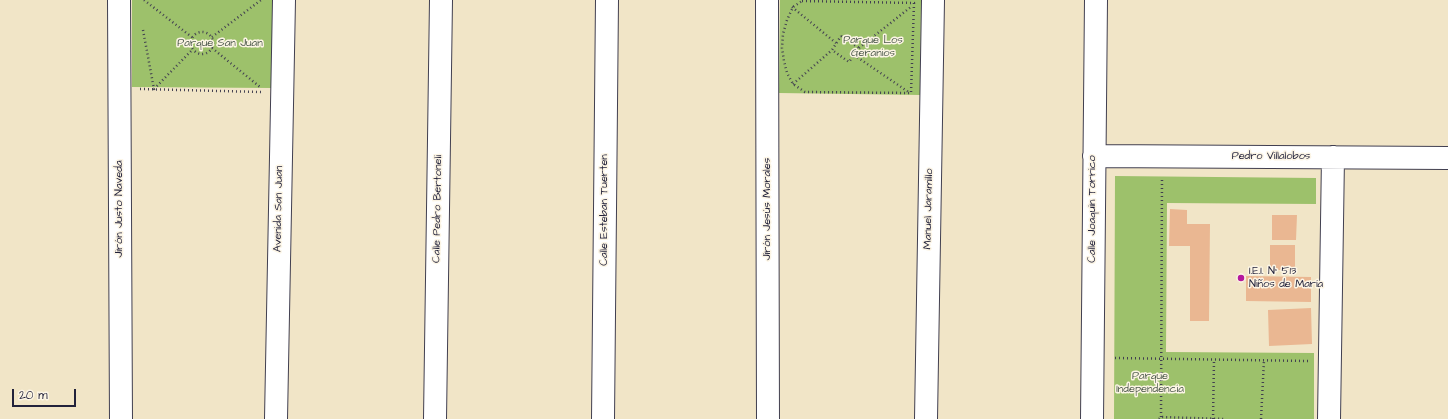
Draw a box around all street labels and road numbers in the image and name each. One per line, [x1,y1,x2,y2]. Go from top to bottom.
street label: Pedro Villalobos [1232,150,1310,164]
street label: Calle Esteban Tuerten [598,154,612,266]
street label: Calle Pedro Bertoneli [430,155,446,263]
street label: Calle Joaquin Torrico [1086,155,1100,263]
street label: Jirón Jesús Morales [761,158,775,260]
street label: Jirón Justo Naveda [113,160,127,258]
street label: Avenida San Juan [272,166,286,252]
street label: Manuel Jaramillo [922,168,936,250]

